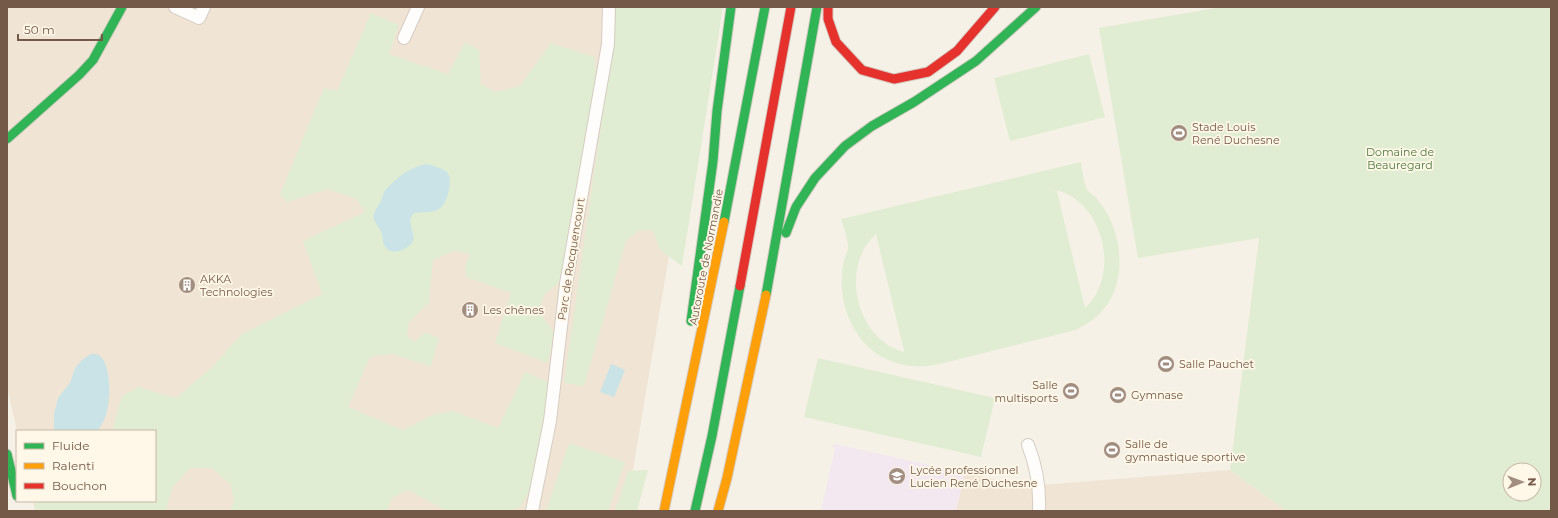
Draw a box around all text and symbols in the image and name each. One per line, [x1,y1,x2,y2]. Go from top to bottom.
scale bar [18,16,102,42]
text: 50 m [24,22,55,37]
place label: Stade Louis René Duchesne [1192,120,1280,147]
sports icon: Stade Louis René Duchesne [1169,123,1189,143]
park label: Domaine de Beauregard [1366,145,1434,172]
street label: Autoroute de Normandie [686,187,726,326]
street label: Parc de Rocquencourt [554,196,588,321]
place label: AKKA Technologies [200,272,273,299]
building icon: AKKA Technologies [177,275,197,295]
building icon: Les chênes [460,300,480,320]
place label: Les chênes [483,303,545,317]
sports icon: Salle Pauchet [1156,354,1176,374]
place label: Salle Pauchet [1179,357,1255,371]
place label: Salle multisports [995,378,1059,405]
sports icon: Salle multisports [1061,381,1081,401]
sports icon: Gymnase [1108,385,1128,405]
place label: Gymnase [1131,388,1183,402]
legend [16,430,156,502]
place label: Salle de gymnastique sportive [1125,437,1246,464]
text: Fluide [52,438,90,453]
sports icon: Salle de gymnastique sportive [1102,440,1122,460]
text: Ralenti [52,458,94,473]
north arrow [1502,462,1542,502]
place label: Lycée professionnel Lucien René Duchesne [910,463,1038,490]
school or university icon: Lycée professionnel Lucien René Duchesne [887,466,907,486]
text: N [1525,477,1539,486]
text: Bouchon [52,478,107,493]

